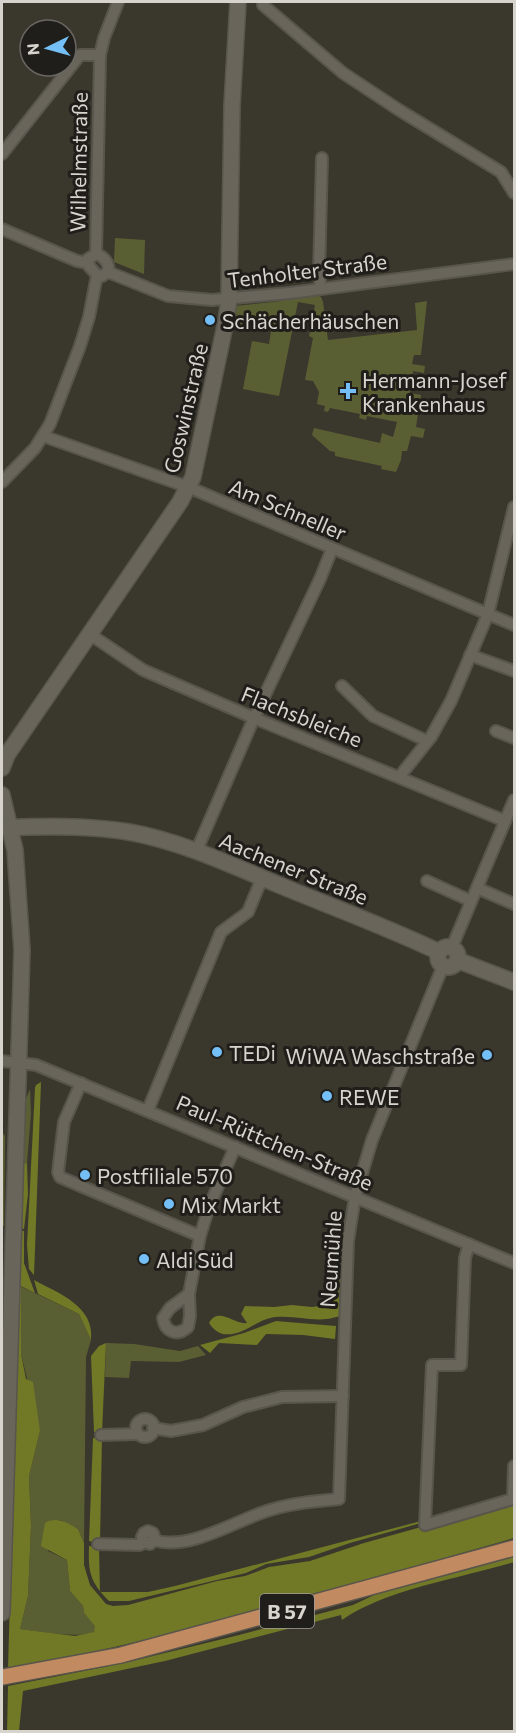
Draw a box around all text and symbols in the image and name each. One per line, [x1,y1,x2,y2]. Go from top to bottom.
north arrow [18,18,78,78]
text: N [23,43,43,56]
street label: Wilhelmstraße [64,92,92,232]
street label: Tenholter Straße [226,248,388,292]
place label: Schächerhäuschen [222,308,399,333]
marker: Schächerhäuschen [203,313,217,327]
street label: Goswinstraße [158,341,212,475]
place label: Hermann-Josef Krankenhaus [362,367,507,416]
marker: Hermann-Josef Krankenhaus [339,382,357,400]
street label: Am Schneller [226,473,350,545]
street label: Flachsbleiche [238,680,366,752]
street label: Aachener Straße [216,827,372,909]
place label: TEDi [229,1040,276,1065]
place label: WiWA Waschstraße [285,1043,475,1068]
marker: TEDi [210,1045,224,1059]
marker: WiWA Waschstraße [480,1048,494,1062]
place label: REWE [339,1084,399,1109]
street label: Paul-Rüttchen-Straße [173,1089,377,1195]
marker: REWE [320,1089,334,1103]
place label: Postfiliale 570 [97,1163,233,1188]
marker: Postfiliale 570 [78,1168,92,1182]
place label: Mix Markt [181,1192,281,1217]
marker: Mix Markt [162,1197,176,1211]
street label: Neumühle [314,1210,346,1308]
place label: Aldi Süd [156,1247,234,1272]
marker: Aldi Süd [137,1252,151,1266]
road number: B 57 [260,1594,314,1628]

